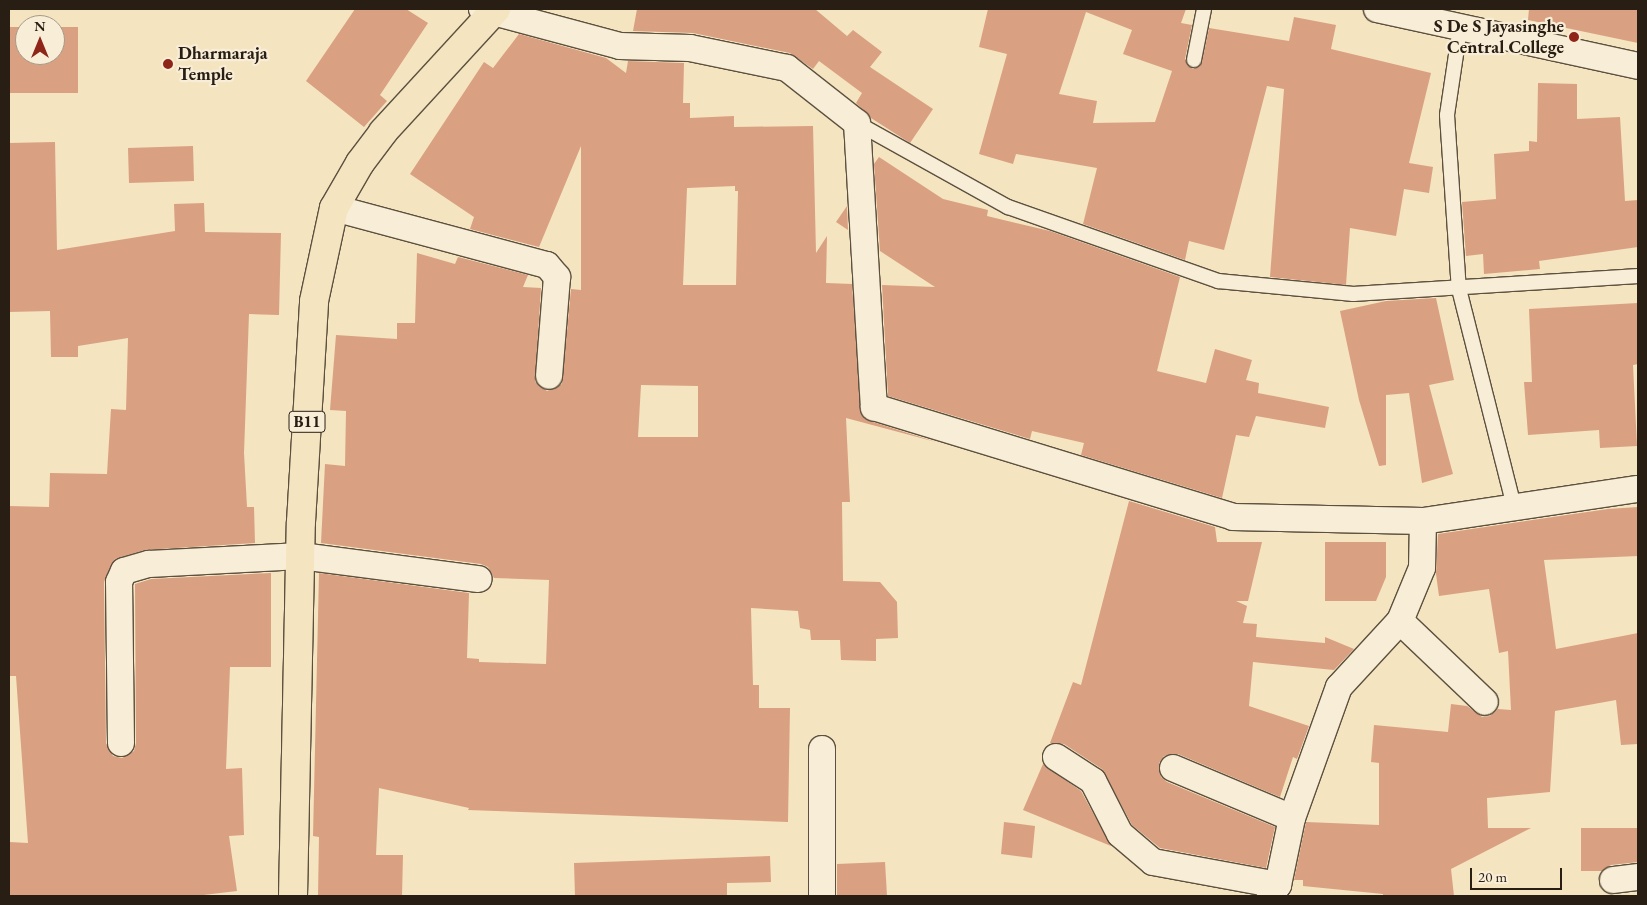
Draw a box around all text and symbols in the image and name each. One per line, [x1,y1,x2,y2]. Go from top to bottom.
north arrow [15,15,65,65]
place label: S De S Jayasinghe Central College [1434,16,1564,58]
text: N [34,17,46,35]
marker: S De S Jayasinghe Central College [1568,31,1580,43]
place label: Dharmaraja Temple [178,43,268,86]
marker: Dharmaraja Temple [162,58,174,70]
road number: B11 [288,408,326,436]
scale bar [1472,858,1564,890]
text: 20 m [1478,867,1507,886]

